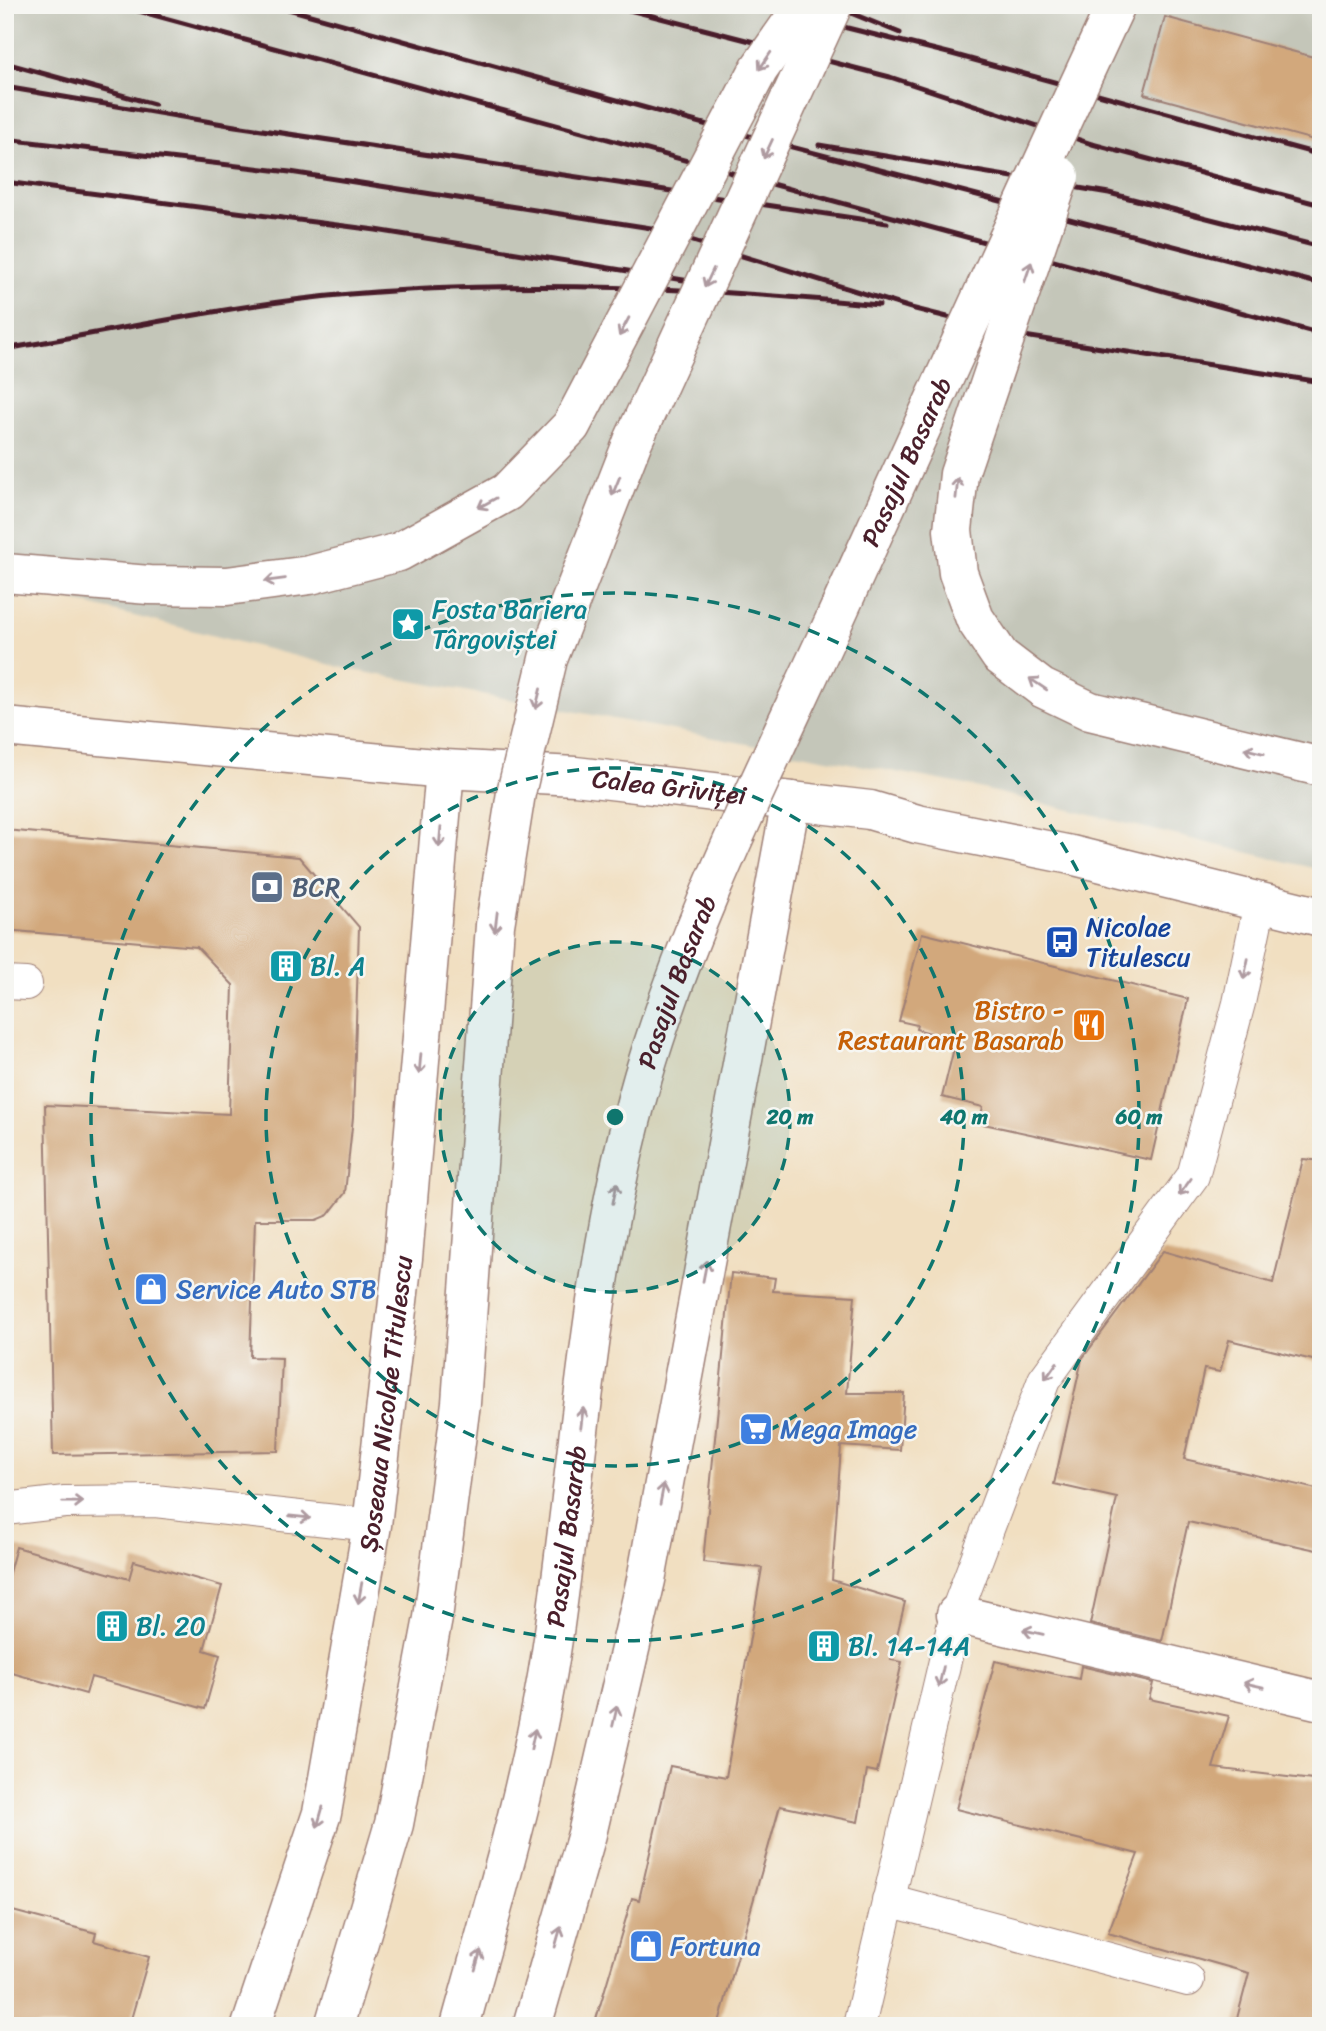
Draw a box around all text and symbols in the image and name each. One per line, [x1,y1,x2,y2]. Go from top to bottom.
one-way arrow [758,51,772,70]
one-way arrow [761,138,774,159]
one-way arrow [1023,261,1035,283]
one-way arrow [701,267,715,288]
one-way arrow [617,316,630,337]
street label: Pasajul Basarab [848,369,965,554]
one-way arrow [608,474,621,496]
one-way arrow [951,477,964,499]
one-way arrow [477,496,497,510]
one-way arrow [264,573,287,586]
place label: Fosta Bariera Târgoviștei [432,586,587,662]
place icon: Fosta Bariera Târgoviștei [389,605,427,643]
one-way arrow [1029,677,1048,692]
one-way arrow [531,687,544,710]
one-way arrow [1244,744,1266,757]
street label: Calea Griviței [590,755,749,819]
one-way arrow [433,825,446,848]
place label: BCR [292,864,340,910]
bank icon: BCR [248,868,286,906]
street label: Pasajul Basarab [624,887,730,1075]
place label: Nicolae Titulescu [1086,904,1191,980]
one-way arrow [489,911,502,933]
bus stop icon: Nicolae Titulescu [1043,923,1081,961]
place label: Bl. A [310,943,365,989]
building icon: Bl. A [267,947,305,985]
one-way arrow [1239,957,1253,980]
place label: Bistro - Restaurant Basarab [838,987,1064,1063]
restaurant icon: Bistro - Restaurant Basarab [1070,1006,1108,1044]
one-way arrow [413,1052,426,1074]
text: 20 m [766,1098,814,1136]
text: 40 m [939,1098,989,1136]
text: 60 m [1115,1098,1163,1136]
centre of rings [603,1105,627,1129]
one-way arrow [1177,1177,1192,1196]
one-way arrow [608,1182,622,1205]
street label: Șoseaua Nicolae Titulescu [345,1253,426,1555]
one-way arrow [699,1260,712,1283]
place label: Service Auto STB [176,1266,377,1312]
shop icon: Service Auto STB [132,1270,170,1308]
one-way arrow [1044,1361,1058,1380]
place label: Mega Image [780,1406,917,1452]
one-way arrow [575,1407,588,1430]
supermarket icon: Mega Image [737,1410,775,1448]
street label: Pasajul Basarab [532,1443,600,1630]
one-way arrow [656,1483,670,1506]
one-way arrow [61,1495,84,1509]
one-way arrow [288,1511,311,1524]
one-way arrow [353,1581,366,1604]
place label: Bl. 20 [136,1603,206,1649]
building icon: Bl. 20 [93,1607,131,1645]
place label: Bl. 14-14A [848,1623,970,1669]
one-way arrow [1022,1625,1045,1638]
building icon: Bl. 14-14A [805,1627,843,1665]
one-way arrow [934,1665,947,1688]
one-way arrow [1243,1678,1266,1691]
one-way arrow [608,1705,622,1728]
one-way arrow [526,1728,540,1751]
one-way arrow [312,1806,325,1828]
place label: Fortuna [670,1923,761,1969]
one-way arrow [552,1926,565,1948]
shop icon: Fortuna [627,1927,665,1965]
one-way arrow [472,1949,485,1972]

